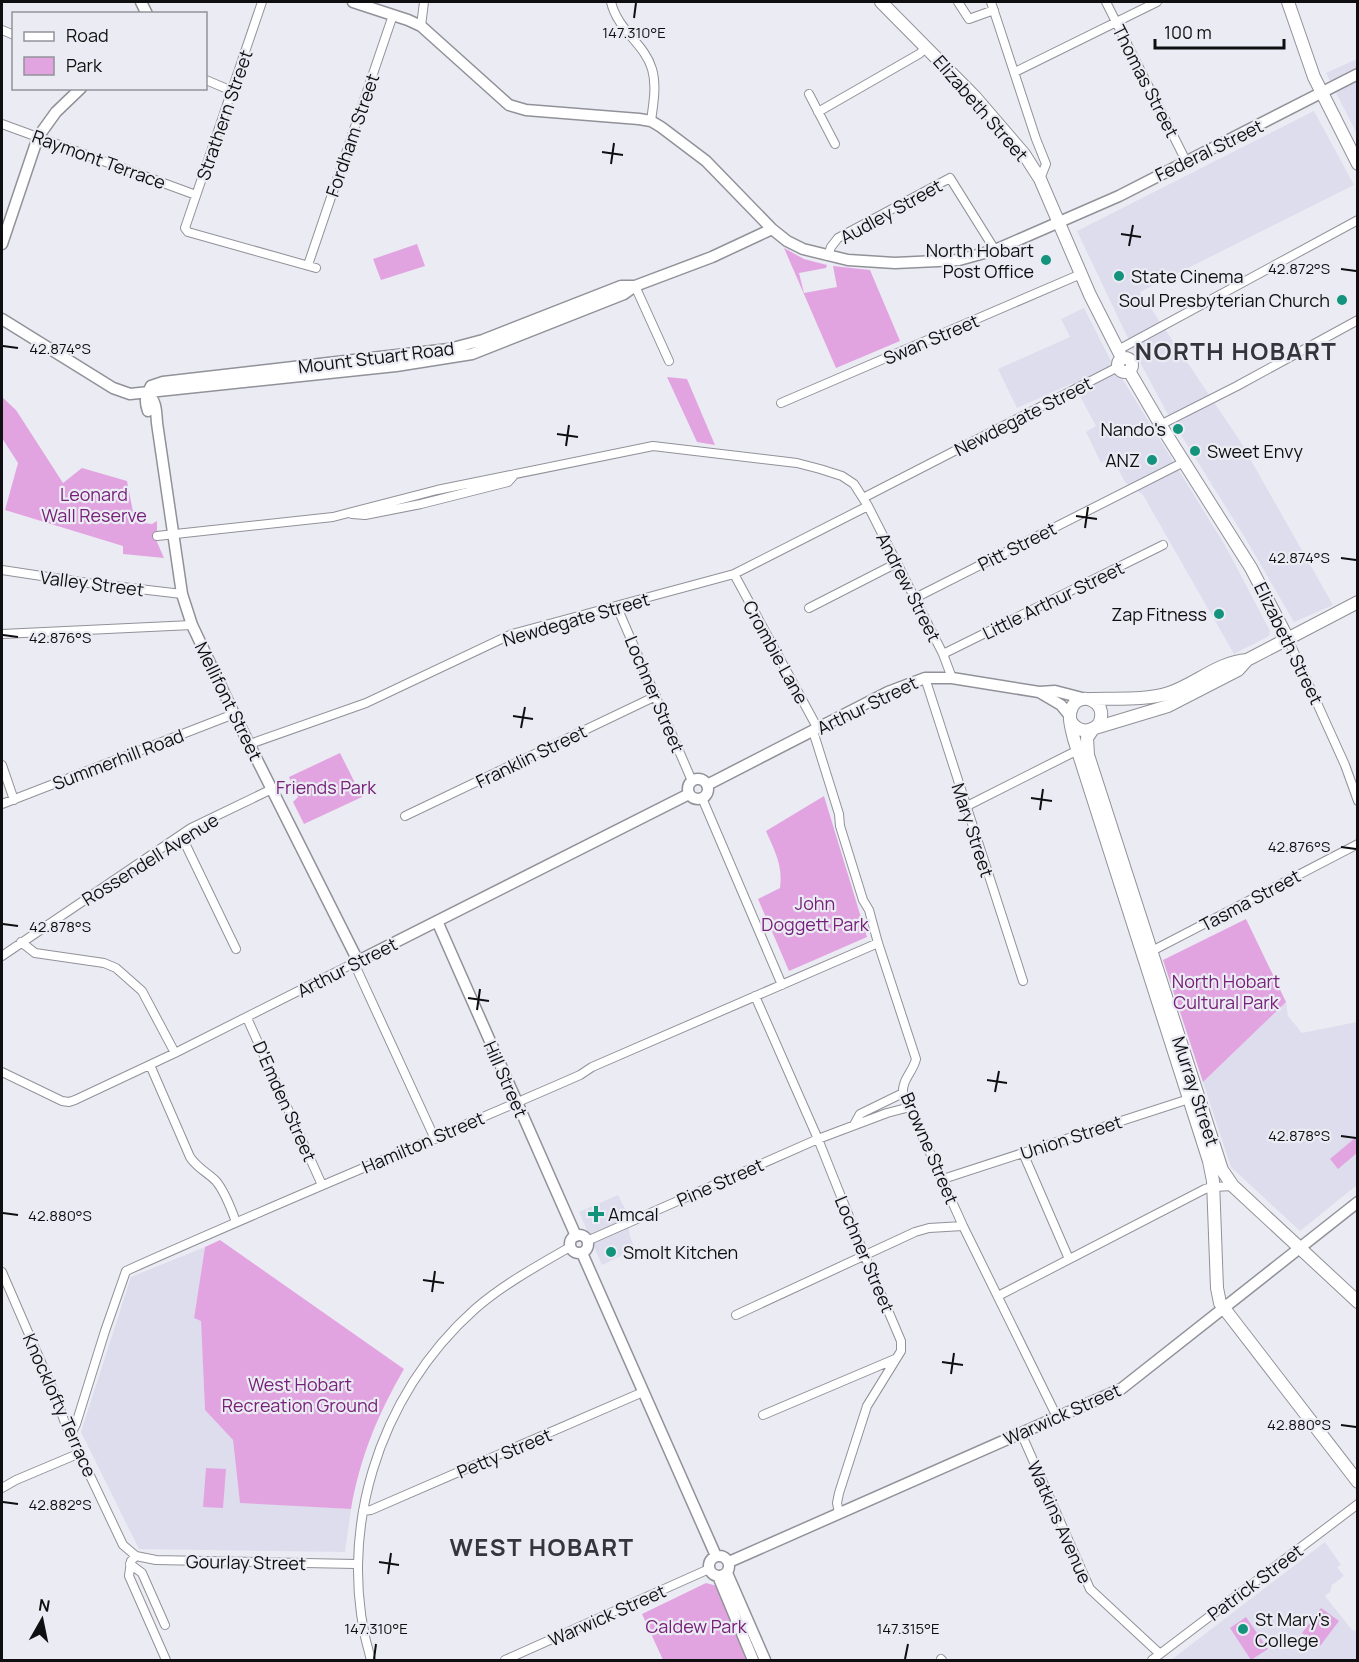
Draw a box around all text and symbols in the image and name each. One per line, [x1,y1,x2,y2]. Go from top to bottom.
legend [12,12,207,90]
scale bar [1155,12,1284,50]
text: 100 m [1164,20,1212,44]
street label: Thomas Street [1107,21,1185,141]
text: 147.310°E [602,22,666,43]
text: Road [66,23,109,47]
street label: Strathern Street [190,47,258,183]
street label: Elizabeth Street [928,50,1034,166]
text: Park [66,53,103,77]
street label: Fordham Street [320,70,384,200]
street label: Federal Street [1151,114,1267,186]
street label: Raymont Terrace [29,124,169,194]
street label: Audley Street [836,173,946,249]
place label: North Hobart Post Office [926,238,1034,283]
marker: North Hobart Post Office [1039,253,1053,267]
text: 42.872°S [1268,258,1330,279]
place label: State Cinema [1131,264,1244,288]
marker: State Cinema [1112,269,1126,283]
place label: Soul Presbyterian Church [1119,288,1330,312]
marker: Soul Presbyterian Church [1335,293,1349,307]
street label: Swan Street [880,308,982,370]
district label: NORTH HOBART [1135,334,1337,367]
street label: Mount Stuart Road [297,336,455,378]
text: 42.874°S [29,338,91,359]
street label: Newdegate Street [950,371,1096,461]
place label: Nando's [1100,417,1166,441]
marker: Nando's [1171,422,1185,436]
place label: Sweet Envy [1207,439,1303,463]
marker: Sweet Envy [1188,444,1202,458]
place label: ANZ [1105,448,1140,472]
marker: ANZ [1145,453,1159,467]
park label: Leonard Wall Reserve [41,482,147,527]
street label: Pitt Street [974,516,1060,576]
street label: Andrew Street [871,528,947,646]
text: 42.874°S [1268,547,1330,568]
street label: Little Arthur Street [978,555,1128,645]
street label: Valley Street [39,565,145,601]
street label: Elizabeth Street [1249,578,1329,708]
street label: Newdegate Street [500,587,652,651]
street label: Crombie Lane [738,596,814,708]
place label: Zap Fitness [1111,602,1207,626]
marker: Zap Fitness [1212,607,1226,621]
text: 42.876°S [29,627,91,648]
street label: Lochner Street [620,632,690,756]
street label: Mellifont Street [190,638,268,764]
street label: Arthur Street [813,670,921,740]
street label: Franklin Street [472,719,590,793]
street label: Summerhill Road [49,723,187,795]
park label: Friends Park [276,775,377,799]
street label: Mary Street [947,780,999,880]
street label: Rossendell Avenue [77,807,223,911]
text: 42.876°S [1268,836,1330,857]
street label: Tasma Street [1196,863,1304,937]
park label: John Doggett Park [761,891,870,936]
text: 42.878°S [29,916,91,937]
street label: Arthur Street [293,931,401,1003]
park label: North Hobart Cultural Park [1172,969,1280,1014]
street label: Murray Street [1167,1033,1225,1149]
street label: D'Emden Street [248,1037,322,1165]
street label: Hill Street [478,1037,534,1121]
street label: Browne Street [896,1089,964,1207]
street label: Hamilton Street [358,1105,488,1179]
street label: Union Street [1017,1109,1125,1165]
text: 42.878°S [1268,1125,1330,1146]
street label: Pine Street [673,1152,767,1212]
street label: Lochner Street [830,1192,900,1316]
place label: Amcal [608,1202,659,1226]
text: 42.880°S [28,1205,92,1226]
marker: Amcal [589,1207,603,1221]
place label: Smolt Kitchen [623,1240,738,1264]
marker: Smolt Kitchen [604,1245,618,1259]
street label: Knocklofty Terrace [18,1329,102,1481]
park label: West Hobart Recreation Ground [222,1372,378,1417]
street label: Warwick Street [1000,1377,1124,1451]
text: 42.880°S [1267,1414,1331,1435]
street label: Petty Street [453,1422,555,1484]
street label: Watkins Avenue [1022,1457,1098,1587]
text: 42.882°S [28,1494,92,1515]
district label: WEST HOBART [449,1530,635,1563]
street label: Patrick Street [1202,1538,1308,1626]
street label: Gourlay Street [186,1549,306,1575]
street label: Warwick Street [545,1578,669,1652]
north arrow [12,1590,72,1650]
text: N [37,1593,52,1617]
place label: St Mary's College [1255,1607,1330,1652]
park label: Caldew Park [645,1614,748,1638]
text: 147.310°E [344,1618,408,1639]
text: 147.315°E [876,1618,940,1639]
marker: St Mary's College [1236,1622,1250,1636]

